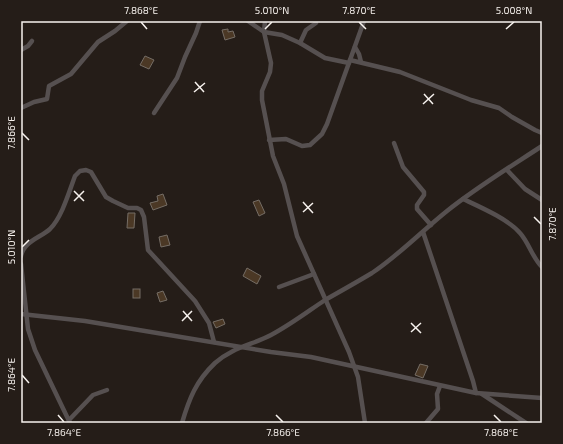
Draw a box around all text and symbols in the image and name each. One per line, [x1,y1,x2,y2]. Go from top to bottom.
text: 7.868°E [124,4,158,16]
text: 5.010°N [255,4,289,16]
text: 7.870°E [342,4,376,16]
text: 5.008°N [496,4,532,16]
text: 7.866°E [5,116,17,150]
text: 7.870°E [546,207,558,241]
text: 5.010°N [5,230,17,264]
text: 7.864°E [5,358,17,392]
text: 7.864°E [47,426,81,438]
text: 7.866°E [266,426,300,438]
text: 7.868°E [484,426,518,438]

